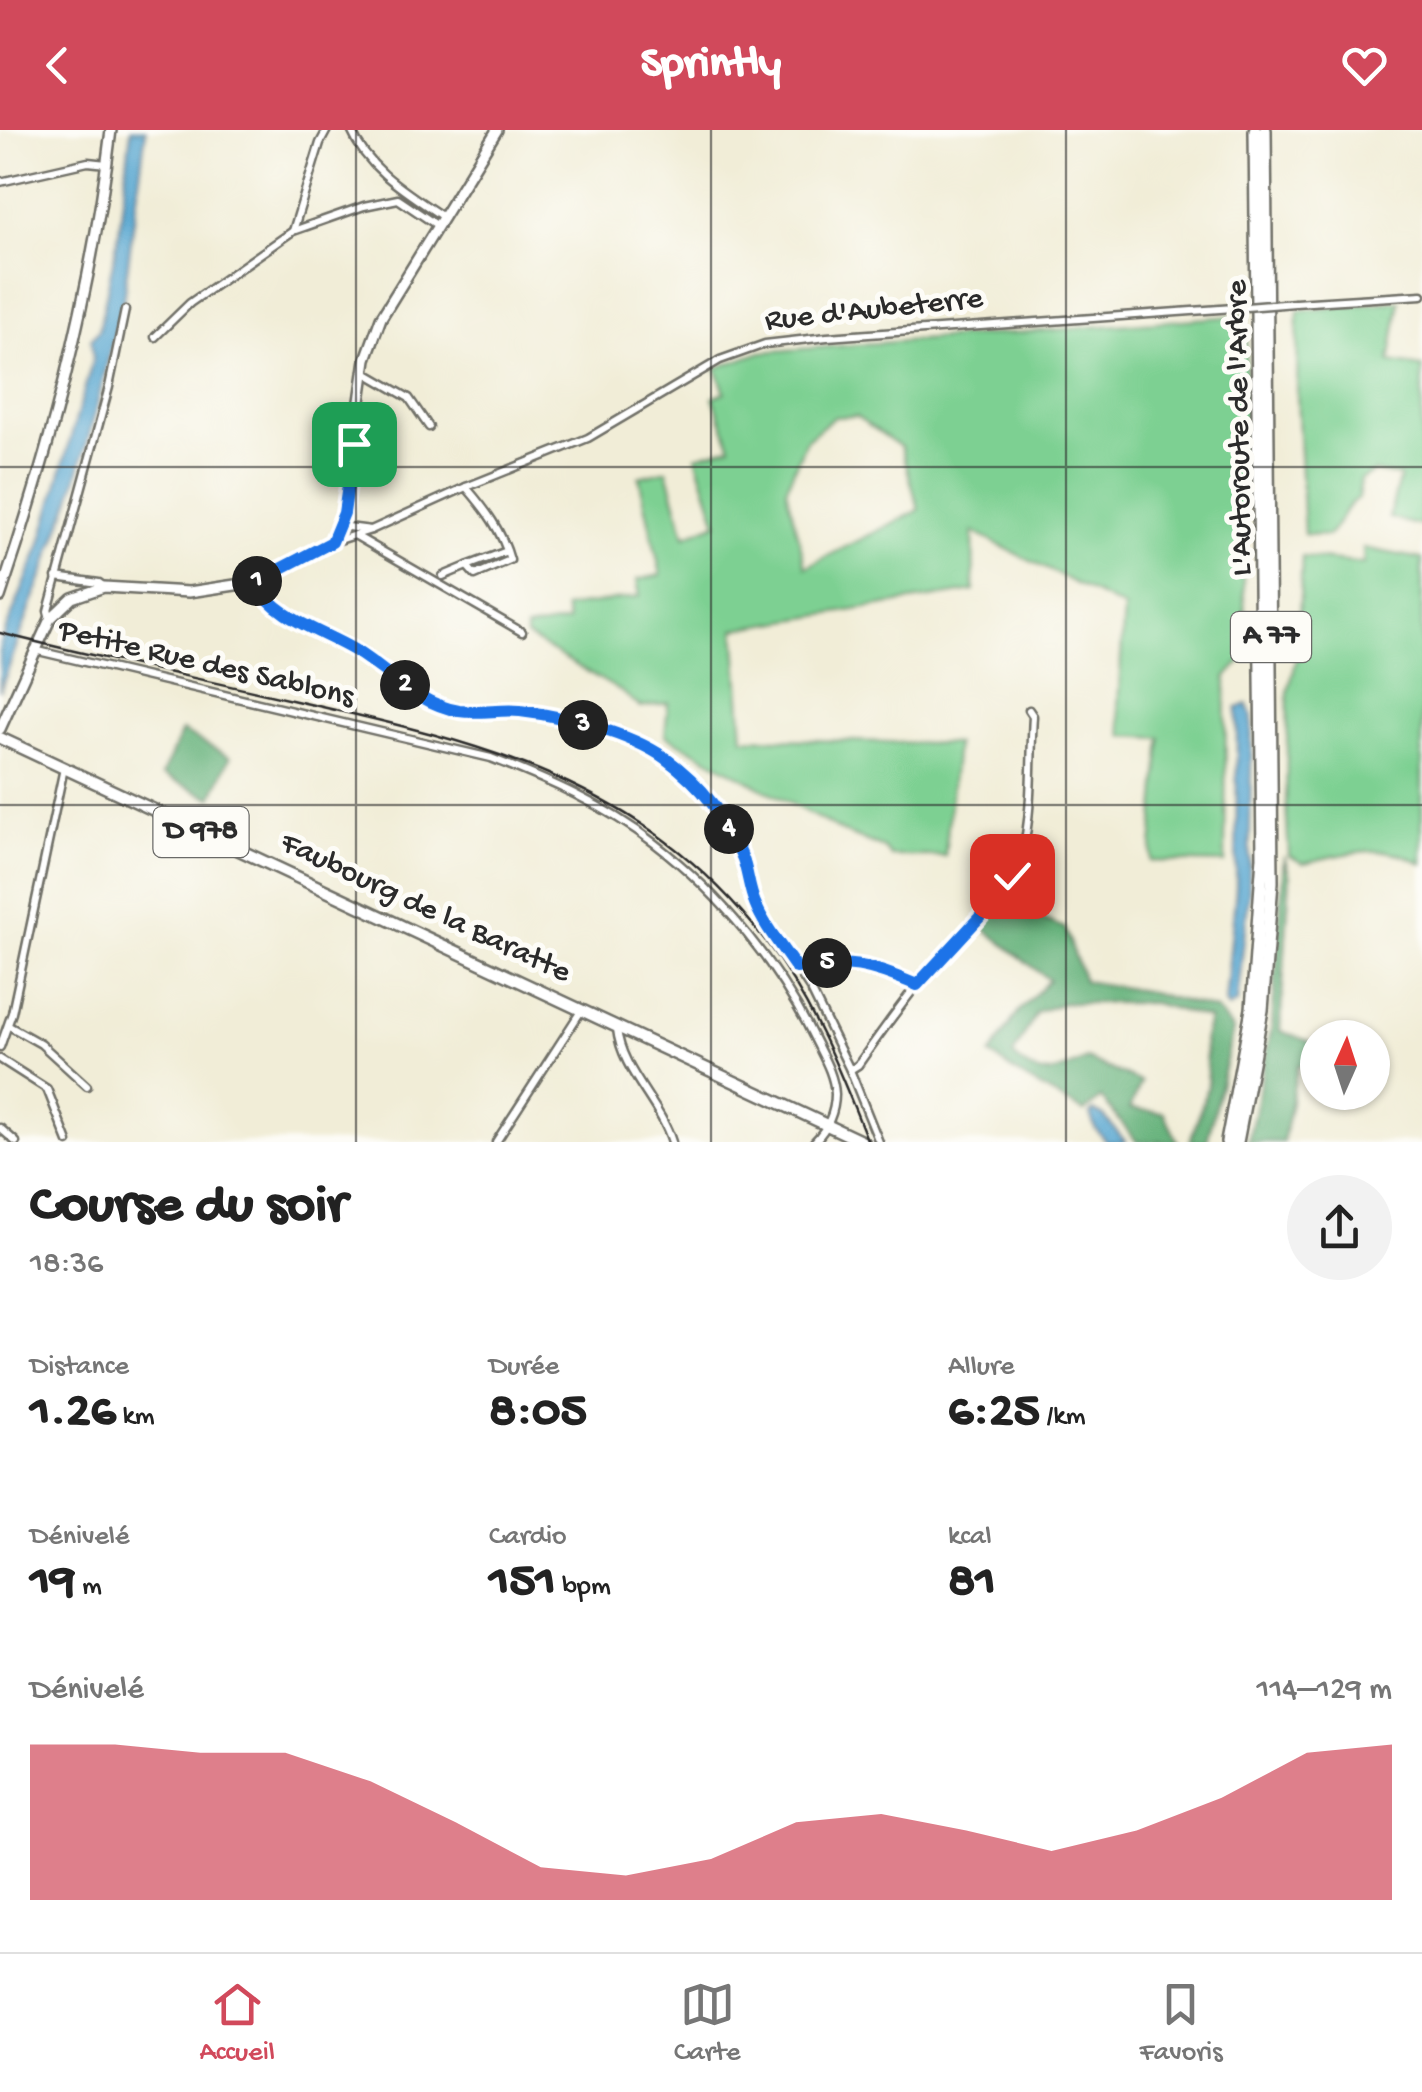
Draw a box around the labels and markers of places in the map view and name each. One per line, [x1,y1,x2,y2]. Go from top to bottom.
pin [312,402,397,487]
pin: 1 [232,556,282,606]
pin: 2 [380,660,430,710]
pin: 3 [558,700,608,750]
pin: 4 [704,804,754,854]
pin [970,834,1055,919]
pin: 5 [802,938,852,988]

